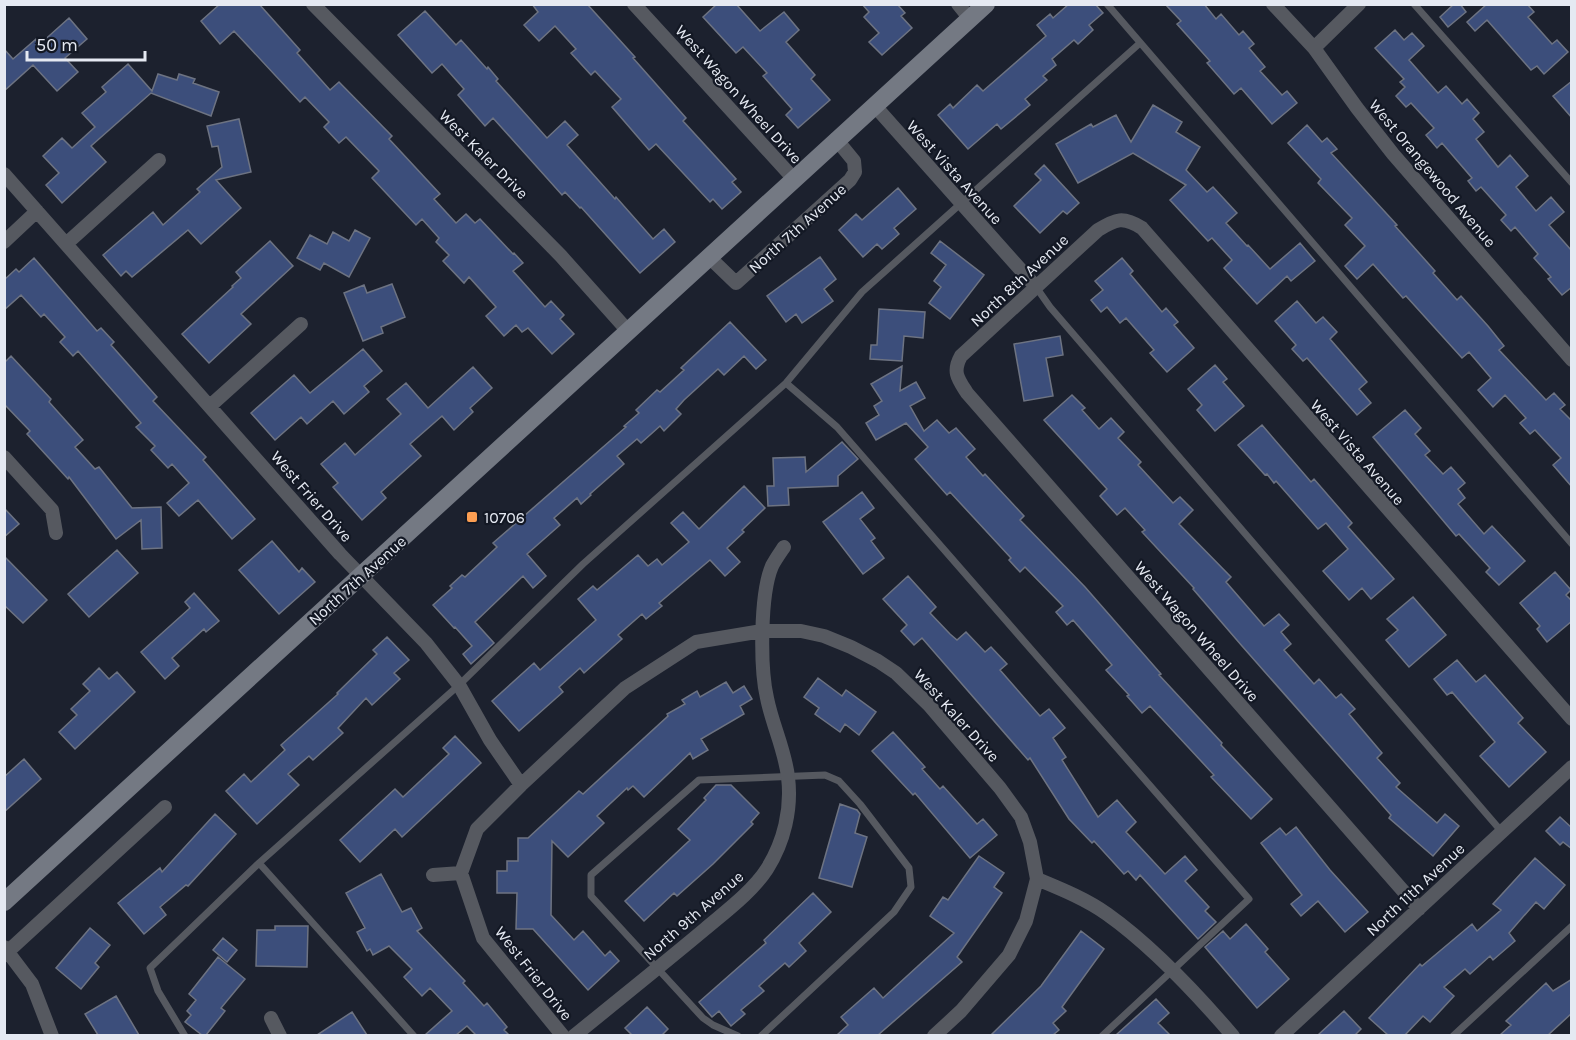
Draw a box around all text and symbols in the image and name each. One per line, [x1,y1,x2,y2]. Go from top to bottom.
street label: West Wagon Wheel Drive [671,21,806,168]
scale bar [27,24,146,62]
text: 50 m [36,34,78,56]
street label: West Orangewood Avenue [1365,96,1500,251]
street label: West Kaler Drive [435,106,532,203]
street label: West Vista Avenue [903,116,1006,228]
street label: North 7th Avenue [745,180,850,277]
street label: North 8th Avenue [966,230,1072,331]
street label: West Vista Avenue [1307,396,1409,509]
street label: West Frier Drive [267,447,356,546]
place label: 10706 [484,508,525,527]
marker: 10706 [465,510,479,524]
street label: North 7th Avenue [305,532,410,629]
street label: West Wagon Wheel Drive [1130,557,1263,706]
street label: West Kaler Drive [910,665,1003,766]
street label: North 11th Avenue [1362,839,1469,940]
street label: North 9th Avenue [639,867,747,964]
street label: West Frier Drive [491,922,576,1024]

